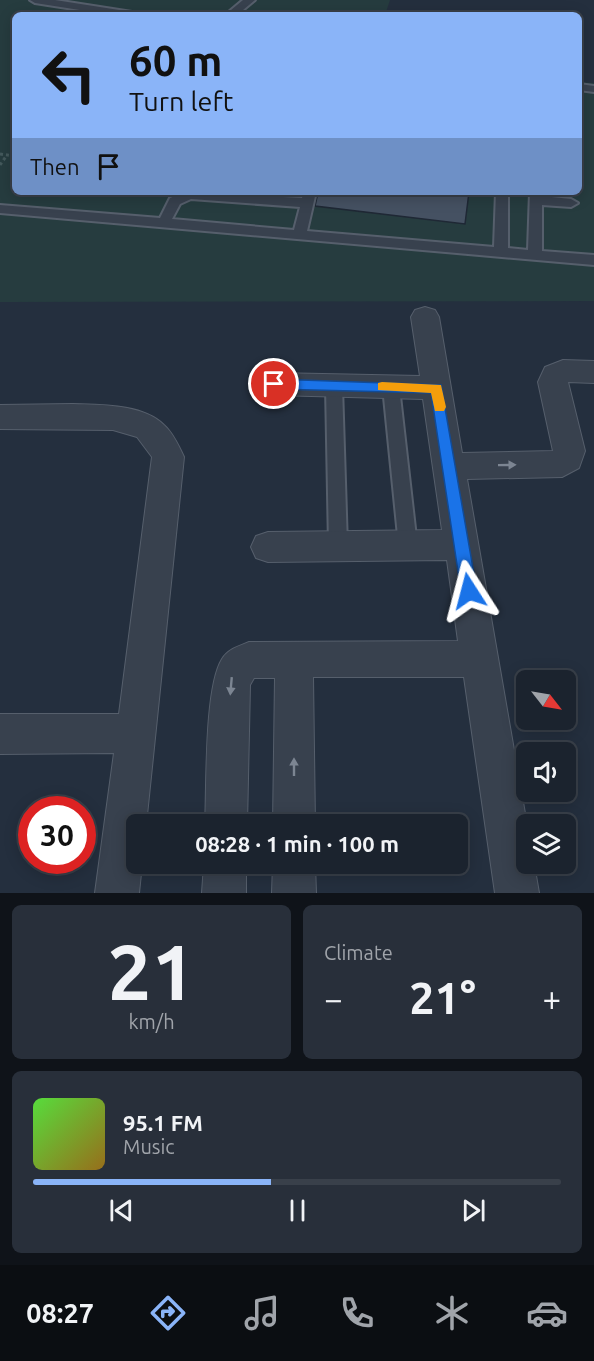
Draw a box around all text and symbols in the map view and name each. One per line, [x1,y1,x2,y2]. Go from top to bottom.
icon: left [30,36,108,114]
text: 60 m [129,37,223,84]
text: Turn left [129,86,233,116]
icon: arrive [92,150,125,183]
text: Then [30,154,80,179]
pin [248,358,299,409]
icon: arrive [257,367,290,400]
one-way arrow [498,460,517,470]
position arrow [437,559,501,623]
north arrow [516,670,576,730]
map controls [516,670,576,874]
one-way arrow [227,677,236,696]
button: sound [516,742,576,802]
one-way arrow [289,757,299,776]
speed limit sign: 30 [18,796,96,874]
button: layers [516,814,576,874]
text: 08:28 · 1 min · 100 m [195,831,399,856]
text: 21 [108,927,195,1015]
text: Climate [324,941,393,964]
text: 21° [409,972,476,1023]
text: − [324,980,343,1017]
text: + [542,980,561,1017]
text: km/h [128,1010,175,1033]
text: 95.1 FM [123,1110,203,1135]
text: Music [123,1135,175,1158]
icon: previous [105,1194,138,1227]
icon: pause [281,1194,314,1227]
icon: next [457,1194,490,1227]
icon: directions [147,1292,189,1334]
icon: music [241,1292,283,1334]
icon: phone [336,1292,378,1334]
icon: climate [431,1292,473,1334]
icon: car [526,1292,568,1334]
text: 08:27 [26,1298,94,1328]

